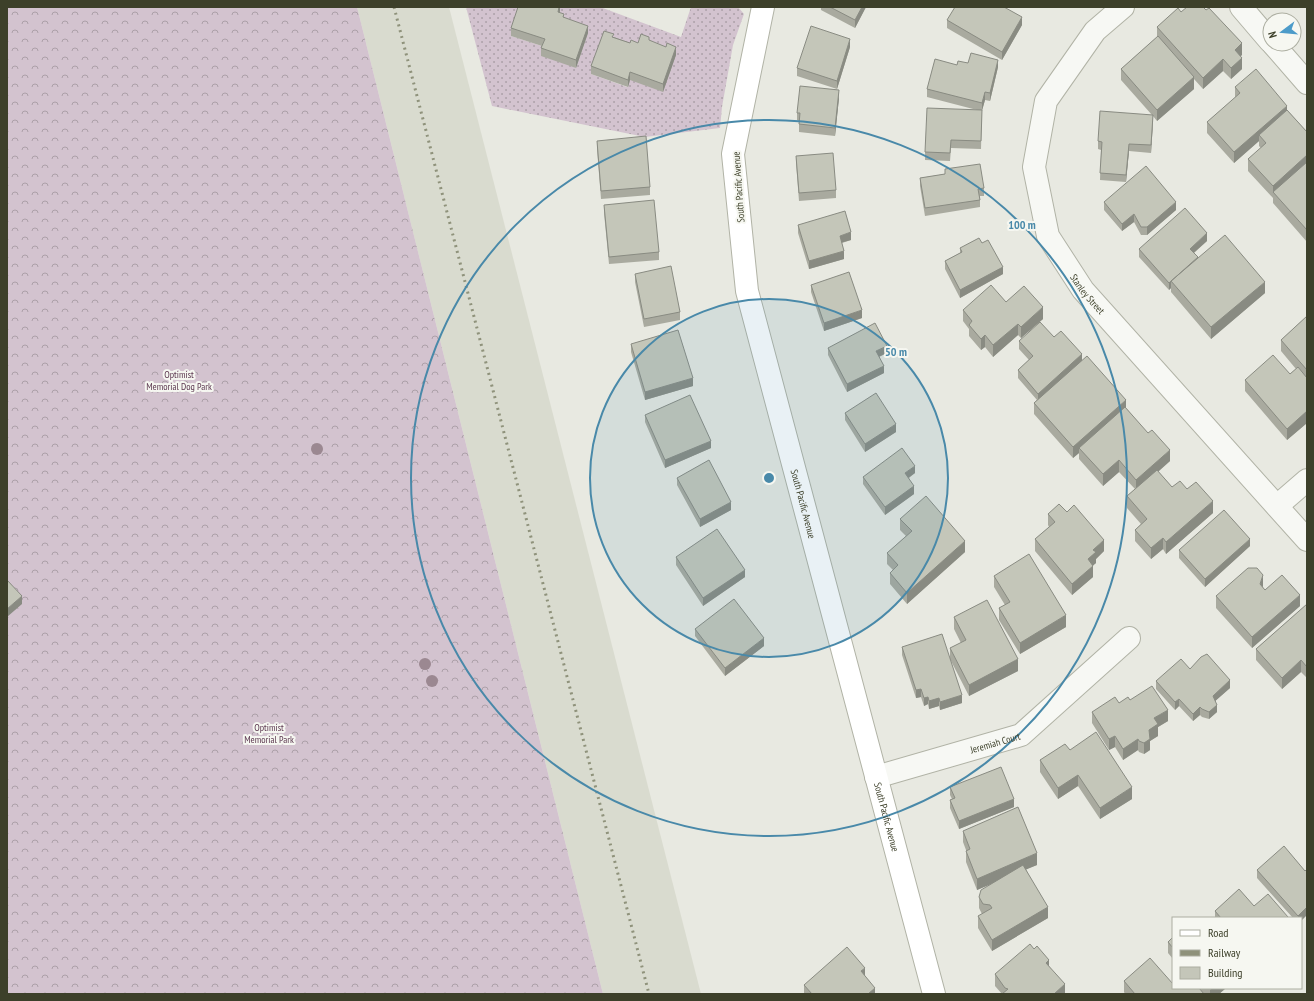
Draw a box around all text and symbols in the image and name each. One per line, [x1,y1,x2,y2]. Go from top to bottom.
north arrow [1262,12,1302,52]
text: N [1265,30,1280,40]
street label: South Pacific Avenue [730,151,747,223]
text: 100 m [1008,217,1036,232]
street label: Stanley Street [1067,271,1108,317]
text: 50 m [885,344,907,359]
park label: Optimist Memorial Dog Park [146,368,212,393]
street label: South Pacific Avenue [788,468,819,540]
centre of rings [762,471,776,485]
park label: Optimist Memorial Park [244,721,294,746]
street label: Jeremiah Court [968,730,1022,757]
street label: South Pacific Avenue [871,781,902,853]
legend [1172,917,1302,989]
text: Road [1208,925,1228,940]
text: Railway [1208,945,1241,960]
text: Building [1208,965,1243,980]

